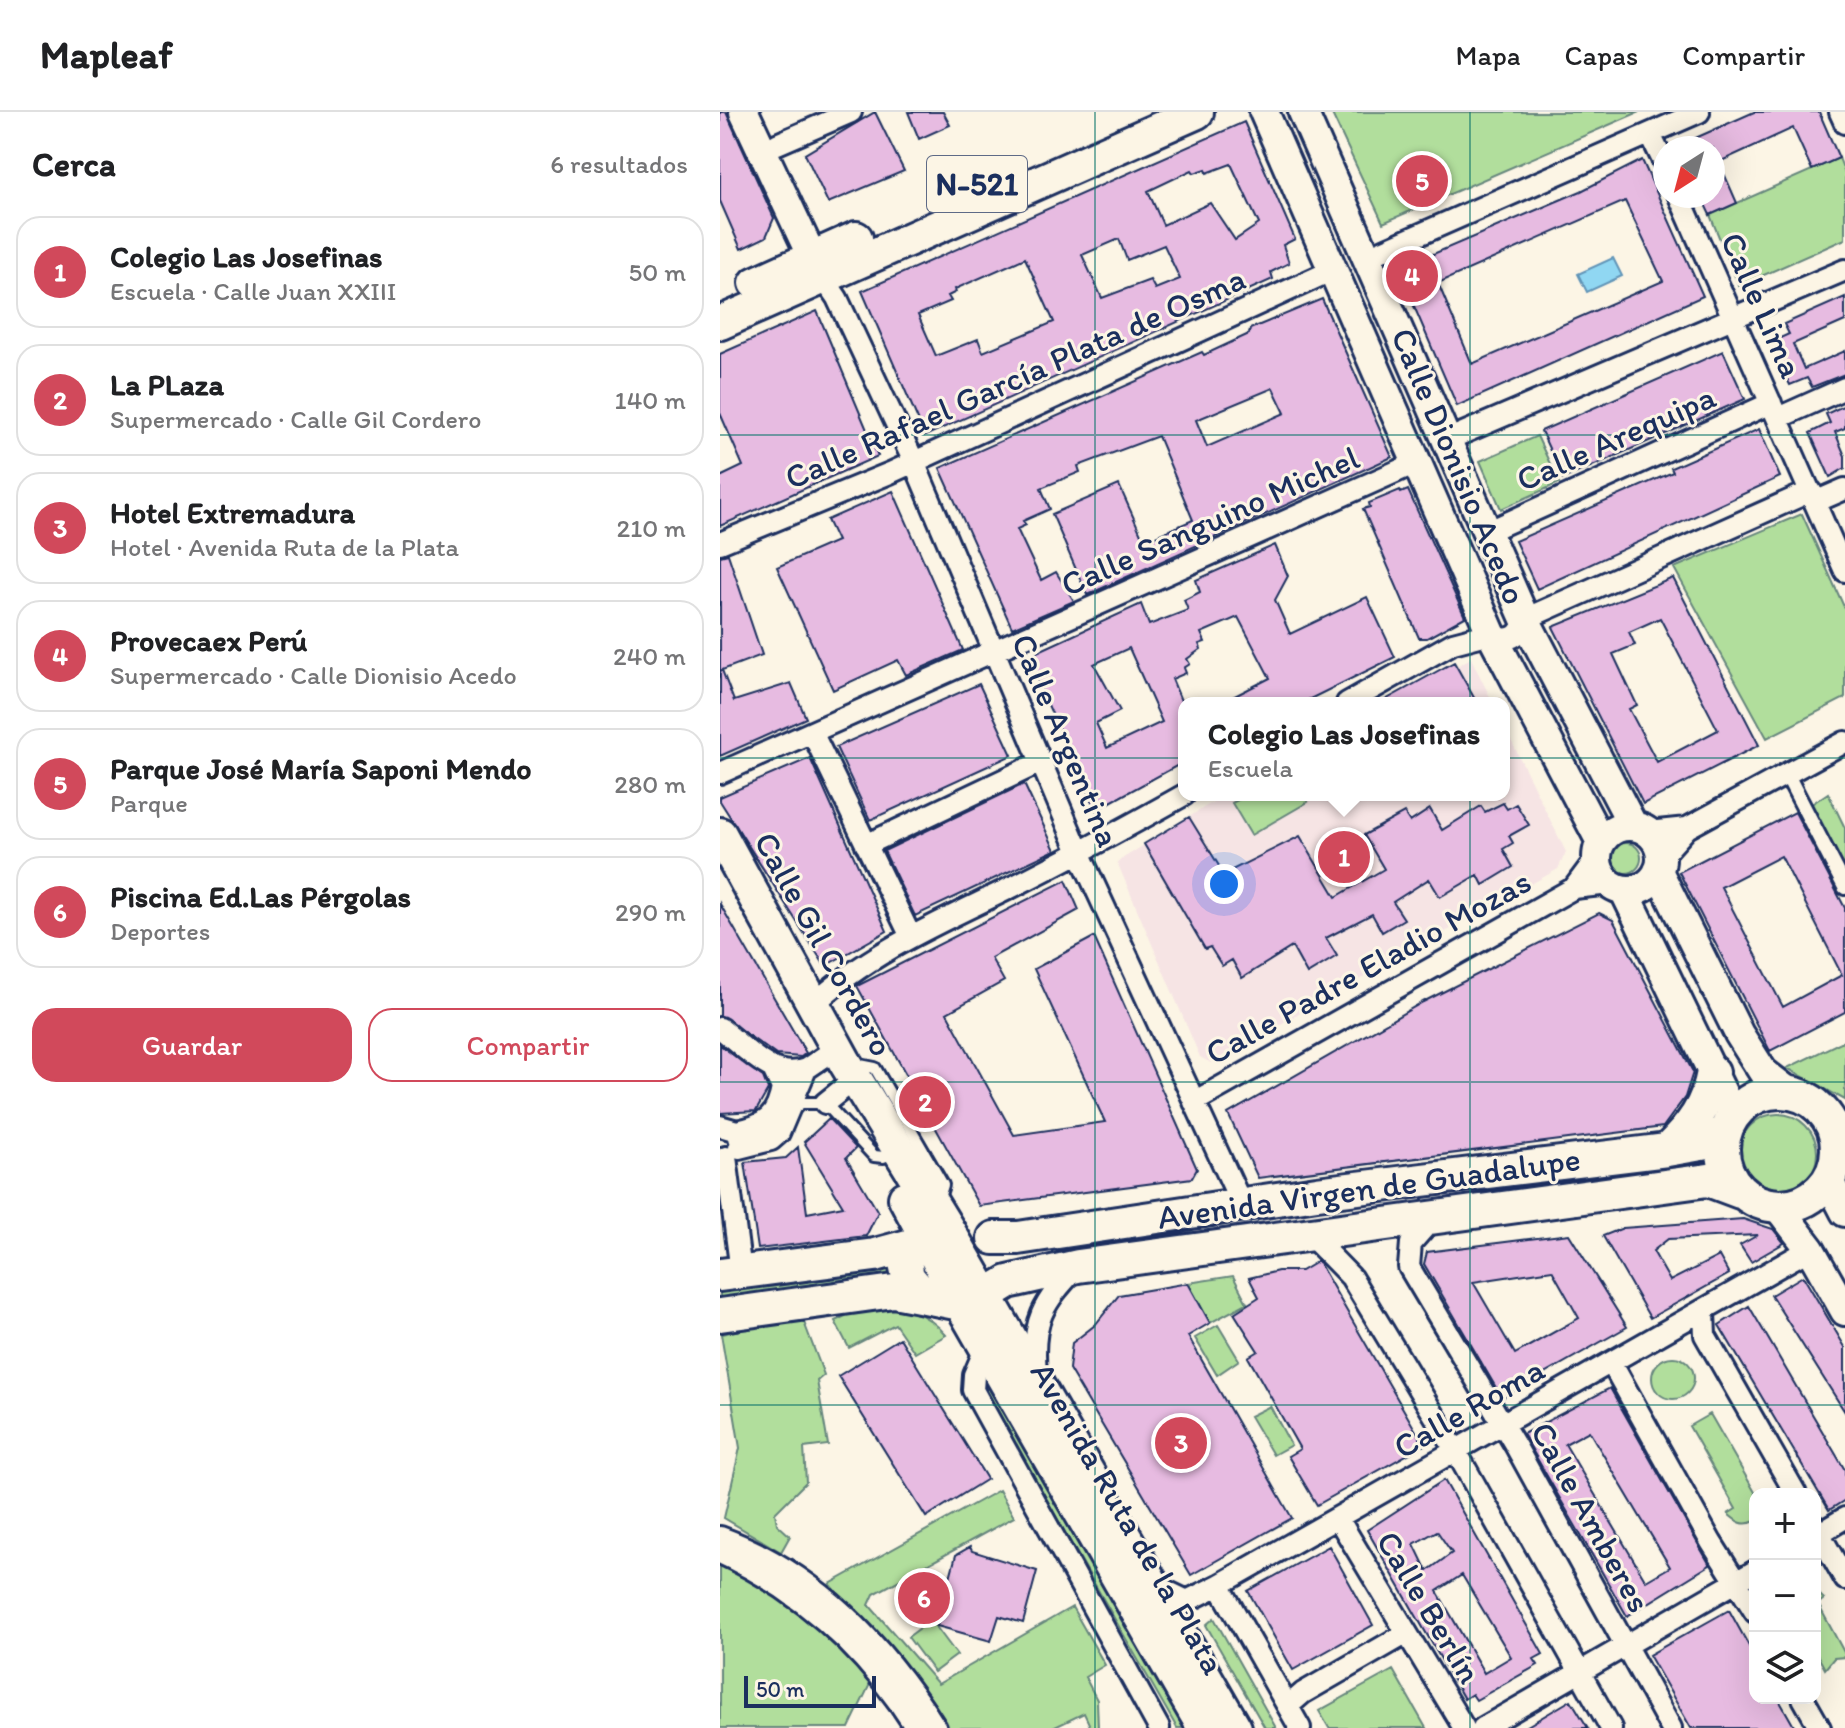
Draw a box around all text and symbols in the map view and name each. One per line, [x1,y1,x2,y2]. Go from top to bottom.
text: Mapleaf [40,32,173,78]
text: Mapa [1455,38,1521,72]
text: Capas [1565,38,1638,72]
text: Compartir [1682,38,1805,72]
north arrow [1653,136,1725,208]
text: Cerca [32,144,116,185]
text: 6 resultados [550,148,688,180]
pin: 5 [1396,151,1448,211]
road number: N-521 [927,156,1027,212]
street label: Calle Lima [1712,226,1812,384]
text: Colegio Las Josefinas [110,238,383,275]
pin: 4 [1386,246,1438,306]
text: 1 [54,256,66,288]
text: 50 m [629,256,686,288]
street label: Calle Rafael García Plata de Osma [779,258,1251,498]
text: Escuela · Calle Juan XXIII [110,275,396,307]
street label: Calle Dionisio Acedo [1382,322,1536,610]
text: La PLaza [110,366,224,403]
street label: Calle Arequipa [1510,376,1722,500]
text: 2 [53,384,67,416]
text: 140 m [615,384,686,416]
text: Supermercado · Calle Gil Cordero [110,403,481,435]
street label: Calle Sanguino Michel [1055,437,1366,605]
text: Hotel Extremadura [110,494,355,531]
text: 3 [53,512,67,544]
text: 210 m [617,512,686,544]
text: Hotel · Avenida Ruta de la Plata [110,531,459,563]
text: Provecaex Perú [110,622,307,659]
street label: Calle Argentina [1003,627,1129,853]
text: 4 [52,640,68,672]
text: 240 m [613,640,686,672]
text: Supermercado · Calle Dionisio Acedo [110,659,517,691]
popup [1178,697,1510,801]
text: Colegio Las Josefinas [1208,715,1480,752]
text: Parque José María Saponi Mendo [110,750,532,787]
text: Escuela [1208,752,1293,784]
text: 5 [53,768,67,800]
text: 280 m [614,768,686,800]
text: Parque [110,787,188,819]
street label: Calle Gil Cordero [745,825,903,1063]
pin: 1 [1318,827,1370,887]
street label: Calle Padre Eladio Mozas [1198,860,1538,1074]
your location [1204,864,1244,904]
text: Piscina Ed.Las Pérgolas [110,878,411,915]
text: 6 [53,896,67,928]
text: 290 m [615,896,686,928]
text: Deportes [110,915,210,947]
button: Guardar [32,1008,352,1082]
button: Compartir [368,1008,688,1082]
pin: 2 [899,1072,951,1132]
street label: Avenida Virgen de Guadalupe [1155,1138,1583,1238]
street label: Calle Roma [1386,1348,1552,1468]
street label: Avenida Ruta de la Plata [1022,1355,1234,1682]
pin: 3 [1155,1413,1207,1473]
street label: Calle Amberes [1522,1415,1660,1619]
map controls [1749,1488,1821,1704]
button: + [1749,1488,1821,1560]
street label: Calle Berlín [1368,1523,1490,1691]
button: − [1749,1560,1821,1632]
pin: 6 [898,1568,950,1628]
button: layers [1749,1632,1821,1704]
scale bar [744,1672,876,1708]
text: 50 m [756,1676,805,1703]

